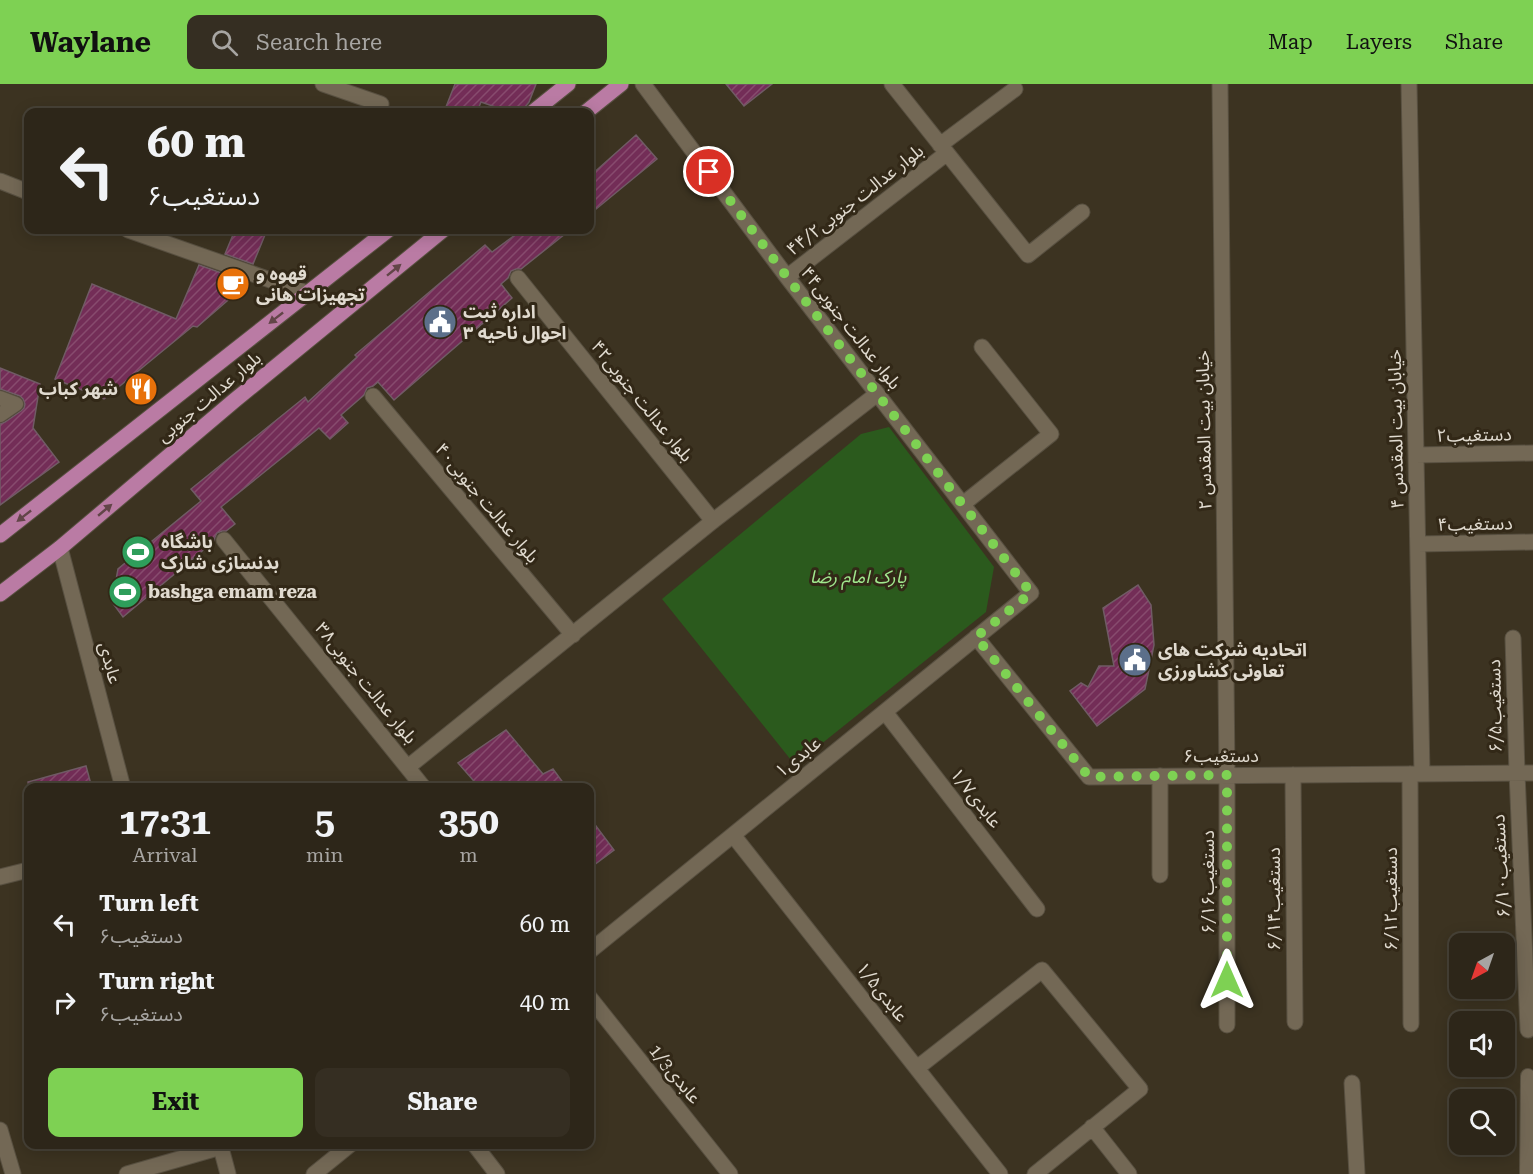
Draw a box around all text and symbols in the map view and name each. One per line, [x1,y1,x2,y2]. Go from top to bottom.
search box [187,15,607,69]
text: Waylane [30,26,151,59]
icon: search [208,26,241,59]
text: Search here [256,30,382,55]
text: Map [1268,30,1313,54]
text: Layers [1346,30,1412,54]
text: Share [1445,30,1503,54]
text: 60 m [147,118,245,167]
icon: left [48,132,126,210]
street label: بلوار عدالت جنوبی۴۴/۲ [782,140,928,260]
pin [683,146,734,197]
icon: arrive [692,155,725,188]
text: دستغیب۶ [147,180,260,212]
street label: بلوار عدالت جنوبی۴۴ [796,262,906,394]
place label: قهوه و تجهیزات هانی [256,263,365,306]
one-way arrow [386,263,402,276]
cafe icon: قهوه و تجهیزات هانی [215,266,251,302]
place label: اداره ثبت احوال ناحیه ۳ [463,301,566,344]
public building icon: اداره ثبت احوال ناحیه ۳ [422,304,458,340]
one-way arrow [268,311,284,324]
street label: بلوار عدالت جنوبی۴۲ [586,336,698,466]
street label: بلوار عدالت جنوبی [152,347,266,447]
street label: خیابان بیت المقدس ۴ [1384,349,1408,509]
street label: خیابان بیت المقدس ۲ [1192,350,1216,510]
restaurant icon: شهر کباب [123,371,159,407]
place label: شهر کباب [39,378,118,400]
street label: ۲دستغیب [1436,423,1512,446]
street label: بلوار عدالت جنوبی۴۰ [430,438,544,568]
one-way arrow [97,504,112,517]
one-way arrow [16,509,32,522]
street label: دستغیب۴ [1437,512,1513,535]
place label: باشگاه بدنسازی شارک [161,531,279,574]
sports icon: باشگاه بدنسازی شارک [120,534,156,570]
park label: پارک امام رضا [810,566,907,591]
sports icon: bashga emam reza [107,574,143,610]
place label: bashga emam reza [148,581,317,602]
street label: بلوار عدالت جنوبی۳۸ [310,618,422,748]
place label: اتحادیه شرکت های تعاونی کشاورزی [1158,639,1307,682]
street label: عابدی [94,640,126,686]
public building icon: اتحادیه شرکت های تعاونی کشاورزی [1117,642,1153,678]
street label: دستغیب۶/۵ [1483,659,1506,753]
street label: ۱عابدی [771,732,825,782]
street label: دستغیب۶ [1183,745,1259,766]
street label: عابدی۱/۷ [946,763,1006,833]
text: 17:31 [119,801,211,843]
text: 5 [315,801,335,843]
text: 350 [439,801,499,843]
street label: دستغیب۶/۱۰ [1487,814,1514,918]
street label: دستغیب۶/۱۶ [1197,830,1218,934]
text: Arrival [132,843,197,867]
text: min [306,843,343,867]
text: m [460,843,478,867]
street label: دستغیب۶/۱۴ [1263,847,1284,951]
street label: دستغیب۶/۱۲ [1380,847,1401,951]
text: Turn left [99,891,199,916]
icon: left [48,908,81,941]
text: 60 m [520,912,570,937]
text: دستغیب۶ [99,924,183,948]
north arrow [1449,933,1515,999]
map controls [1449,933,1515,1155]
position arrow [1195,948,1259,1012]
street label: عابدی۱/۵ [852,957,912,1027]
text: Turn right [99,969,214,994]
icon: right [48,986,81,1019]
text: 40 m [520,990,570,1015]
text: دستغیب۶ [99,1002,183,1026]
button: sound [1449,1011,1515,1077]
street label: عابدی1/3 [644,1040,706,1108]
button: Exit [48,1068,303,1137]
button: Share [315,1068,570,1137]
button: search [1449,1089,1515,1155]

